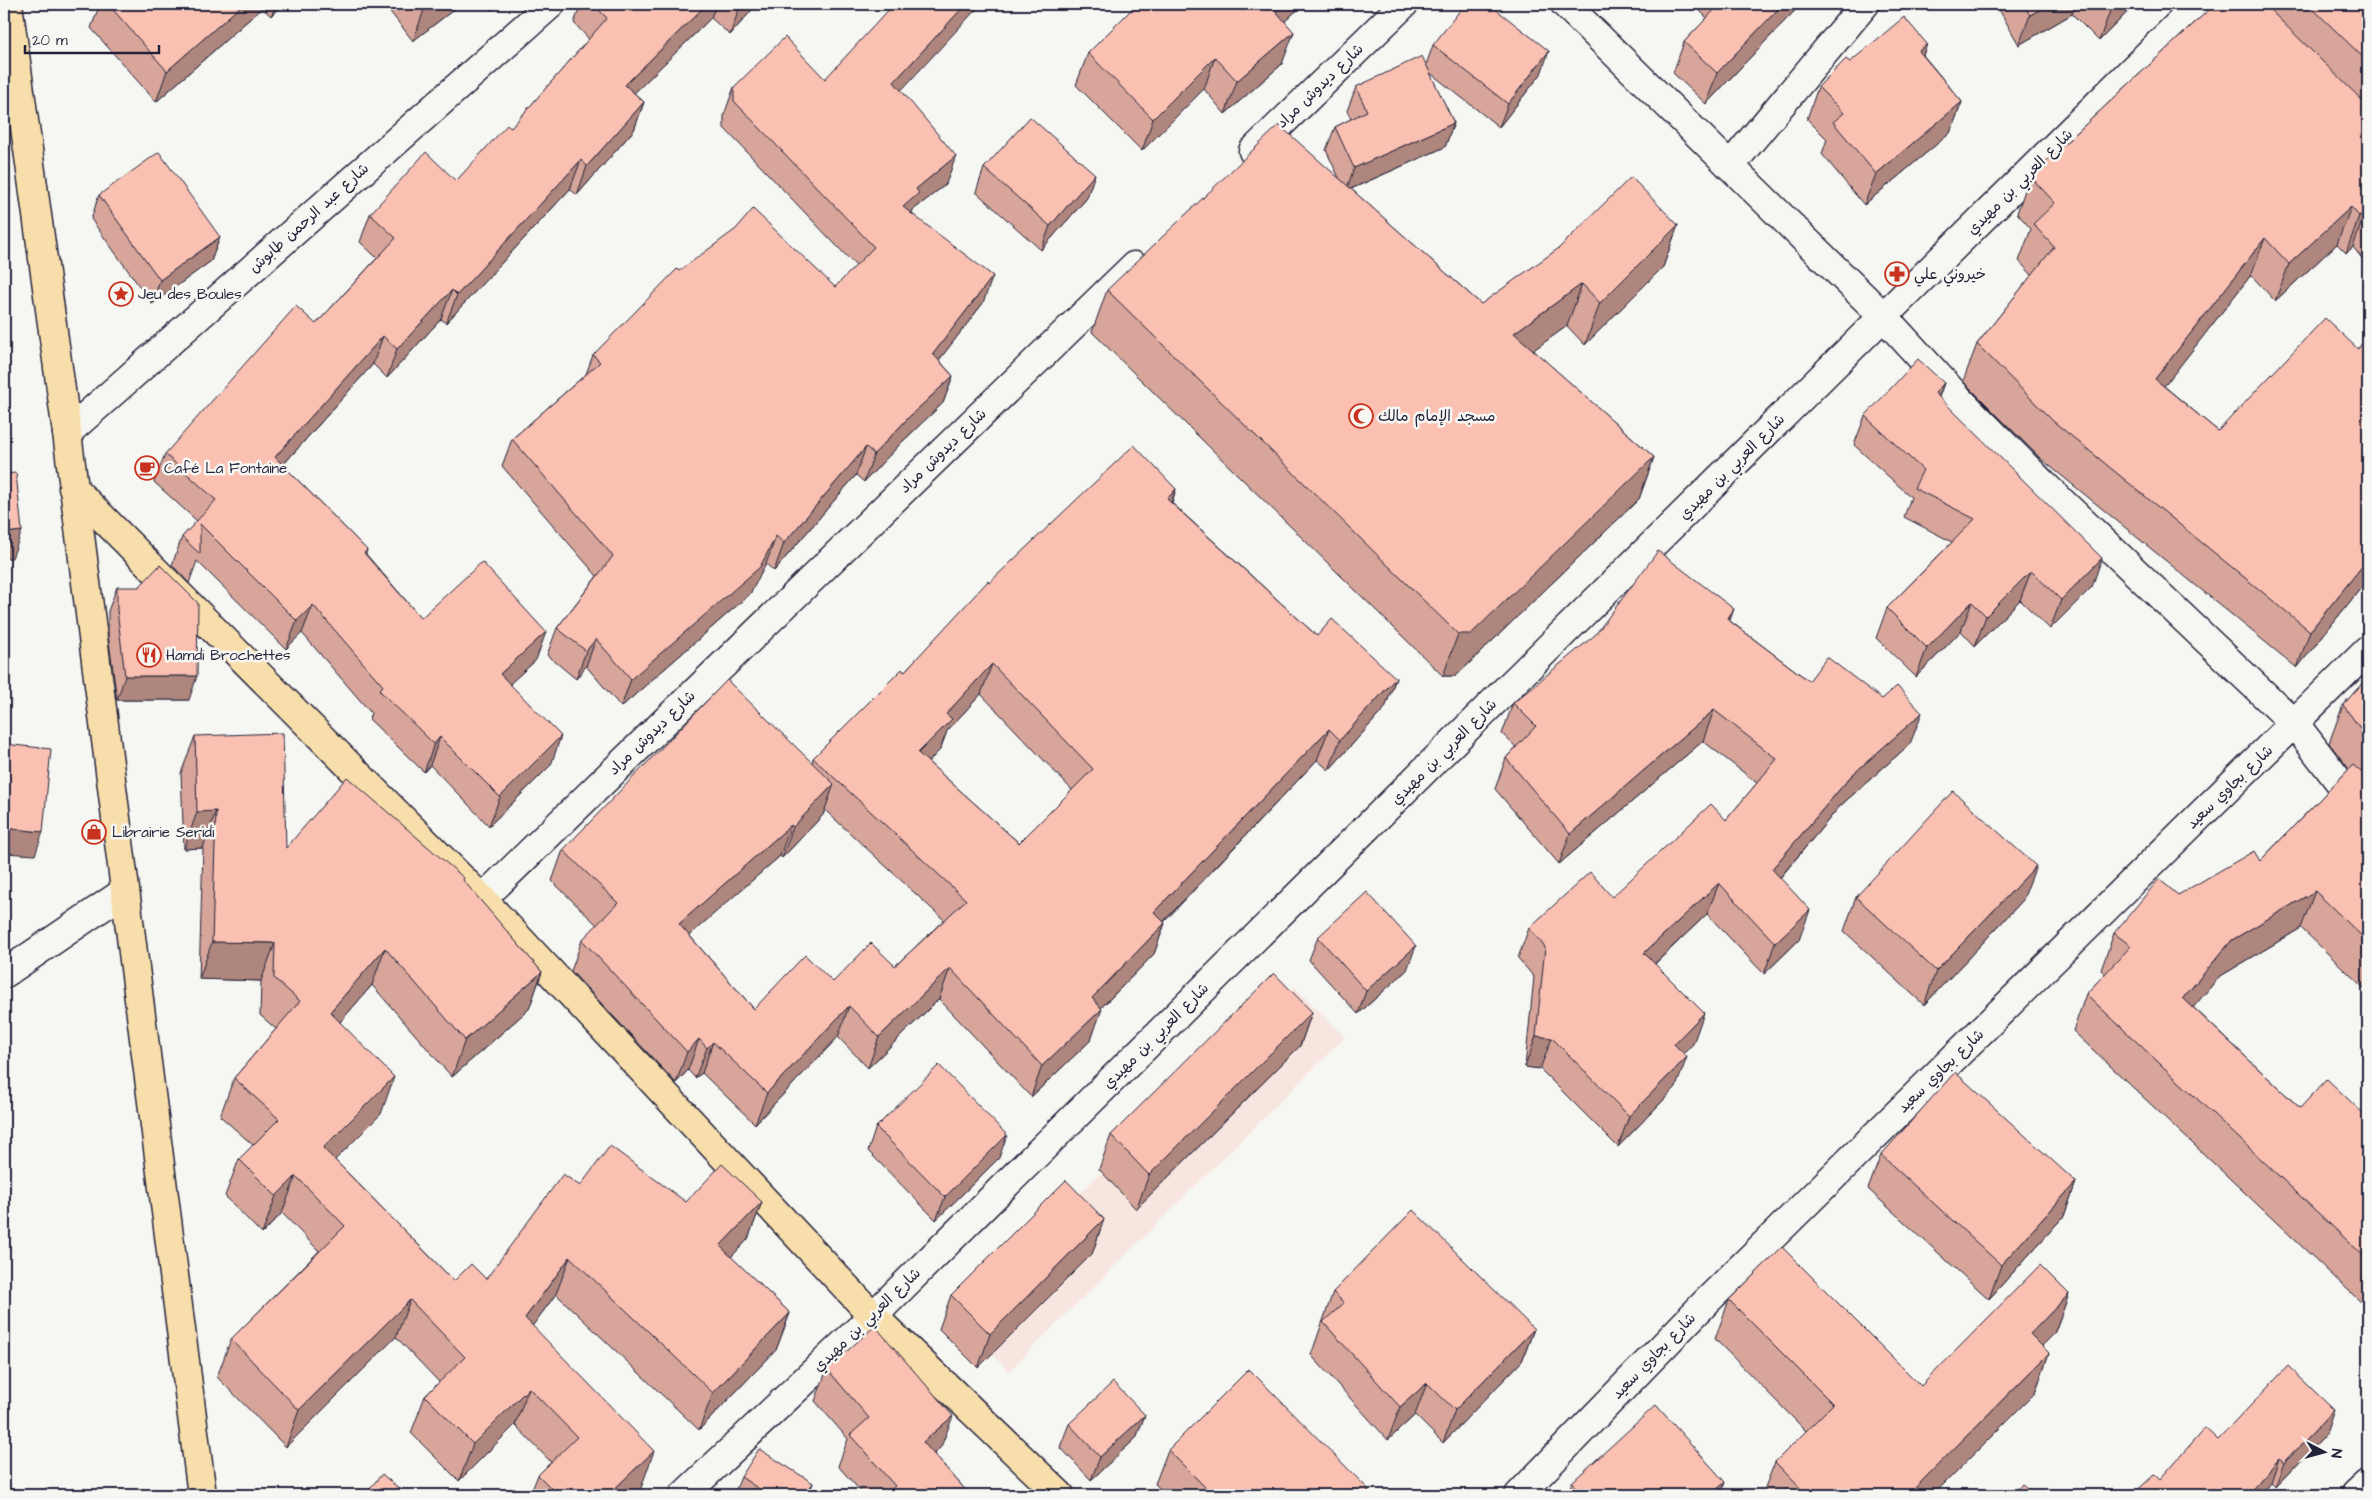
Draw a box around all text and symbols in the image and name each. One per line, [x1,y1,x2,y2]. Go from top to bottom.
scale bar [25,22,159,54]
text: 20 m [32,30,68,51]
street label: شارع ديدوش مراد [1272,39,1368,133]
street label: شارع العربي بن مهيدي [1962,124,2079,241]
street label: شارع عبد الرحمن طابوش [244,158,374,278]
pharmacy icon: خيروني علي [1884,261,1910,287]
place label: خيروني علي [1914,264,1986,287]
place icon: Jeu des Boules [108,281,134,307]
place label: Jeu des Boules [138,284,242,305]
mosque icon: مسجد الإمام مالك [1348,403,1374,429]
street label: شارع ديدوش مراد [895,404,991,498]
place label: مسجد الإمام مالك [1378,406,1496,427]
street label: شارع العربي بن مهيدي [1674,409,1791,526]
cafe icon: Café La Fontaine [134,455,160,481]
place label: Café La Fontaine [164,458,287,479]
restaurant icon: Hamdi Brochettes [136,642,162,668]
place label: Hamdi Brochettes [166,645,291,666]
street label: شارع ديدوش مراد [604,686,700,780]
street label: شارع العربي بن مهيدي [1386,694,1503,811]
street label: شارع بجاوي سعيد [2182,740,2278,834]
shop icon: Librairie Seridi [81,819,107,845]
place label: Librairie Seridi [112,822,215,843]
street label: شارع العربي بن مهيدي [1098,978,1215,1095]
street label: شارع بجاوي سعيد [1893,1024,1989,1118]
street label: شارع العربي بن مهيدي [809,1263,927,1378]
street label: شارع بجاوي سعيد [1607,1308,1701,1404]
north arrow [2300,1426,2350,1476]
text: N [2326,1448,2346,1459]

